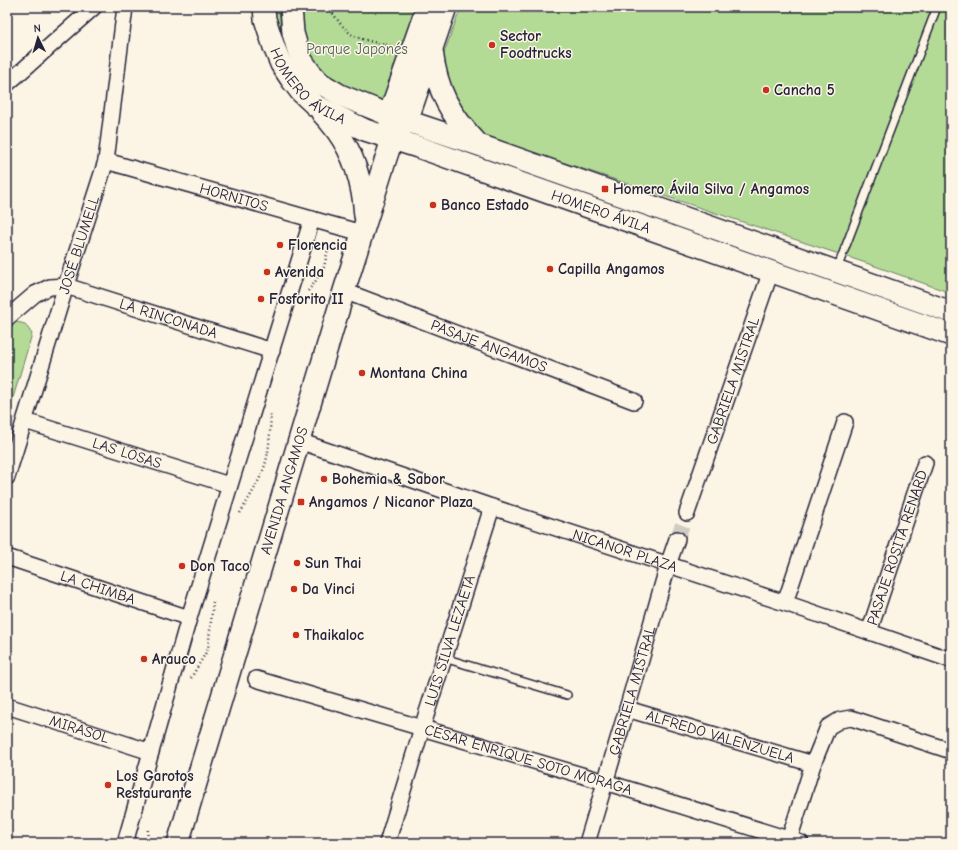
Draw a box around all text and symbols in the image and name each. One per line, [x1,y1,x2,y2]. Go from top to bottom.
north arrow [18,18,58,58]
text: N [33,22,41,35]
place label: Sector Foodtrucks [500,27,572,62]
park label: Parque Japonés [306,40,408,58]
marker: Sector Foodtrucks [487,40,497,50]
street label: HOMERO ÁVILA [266,45,349,128]
place label: Cancha 5 [774,81,835,99]
marker: Cancha 5 [761,85,771,95]
street label: HORNITOS [198,179,270,215]
place label: Homero Ávila Silva / Angamos [613,179,809,198]
marker: Homero Ávila Silva / Angamos [600,184,610,194]
street label: HOMERO ÁVILA [549,186,653,237]
street label: JOSÉ BLUMELL [55,193,103,296]
place label: Banco Estado [441,196,529,214]
marker: Banco Estado [428,200,438,210]
place label: Florencia [288,236,347,254]
marker: Florencia [275,240,285,250]
place label: Capilla Angamos [558,260,664,278]
place label: Avenida [275,263,324,281]
marker: Capilla Angamos [545,264,555,274]
marker: Avenida [262,267,272,277]
place label: Fosforito II [269,290,344,308]
street label: LA RINCONADA [117,294,220,342]
marker: Fosforito II [256,294,266,304]
street label: GABRIELA MISTRAL [702,314,763,447]
street label: PASAJE ANGAMOS [428,316,550,376]
place label: Montana China [370,364,468,382]
marker: Montana China [357,368,367,378]
street label: AVENIDA ANGAMOS [256,424,312,557]
street label: LAS LOSAS [90,434,164,472]
street label: PASAJE ROSITA RENARD [863,468,931,627]
place label: Bohemia & Sabor [332,470,445,488]
marker: Bohemia & Sabor [319,474,329,484]
place label: Angamos / Nicanor Plaza [309,493,473,511]
marker: Angamos / Nicanor Plaza [296,497,306,507]
street label: NICANOR PLAZA [571,525,680,576]
place label: Sun Thai [305,554,362,572]
place label: Don Taco [190,557,250,575]
marker: Sun Thai [292,558,302,568]
marker: Don Taco [177,561,187,571]
street label: LA CHIMBA [58,567,138,608]
street label: LUIS SILVA LEZAETA [421,573,479,708]
place label: Da Vinci [302,580,355,598]
marker: Da Vinci [289,584,299,594]
street label: GABRIELA MISTRAL [605,623,659,757]
place label: Thaikaloc [304,626,364,644]
marker: Thaikaloc [291,630,301,640]
place label: Arauco [152,650,196,668]
marker: Arauco [139,654,149,664]
street label: ALFREDO VALENZUELA [644,706,797,767]
street label: MIRASOL [47,711,112,747]
street label: CÉSAR ENRIQUE SOTO MORAGA [422,720,635,799]
place label: Los Garotos Restaurante [116,767,194,802]
marker: Los Garotos Restaurante [103,780,113,790]

